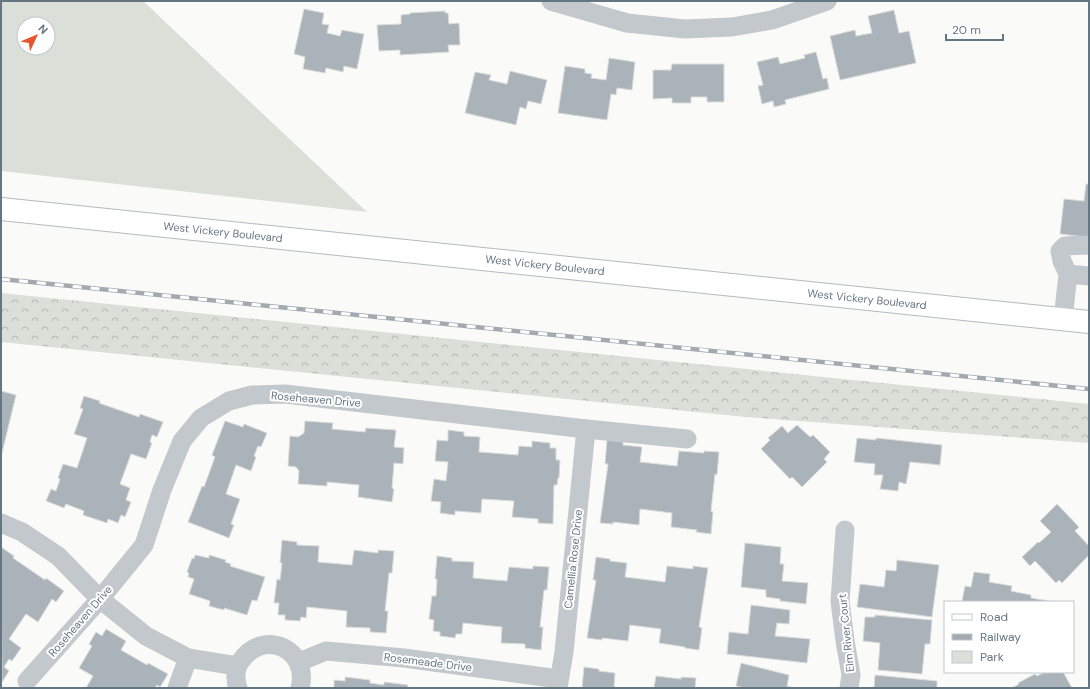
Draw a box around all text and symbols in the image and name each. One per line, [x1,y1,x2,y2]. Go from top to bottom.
north arrow [16,16,56,56]
scale bar [946,16,1003,42]
text: N [35,21,51,37]
text: 20 m [952,22,981,38]
street label: West Vickery Boulevard [163,219,283,245]
street label: West Vickery Boulevard [485,252,605,278]
street label: West Vickery Boulevard [807,286,927,312]
street label: Roseheaven Drive [271,388,361,410]
street label: Camellia Rose Drive [561,509,585,609]
street label: Roseheaven Drive [45,582,115,660]
street label: Elm River Court [835,593,857,673]
legend [944,601,1074,673]
text: Road [980,609,1008,625]
text: Railway [980,629,1021,645]
text: Park [980,649,1004,665]
street label: Rosemeade Drive [383,650,473,674]

